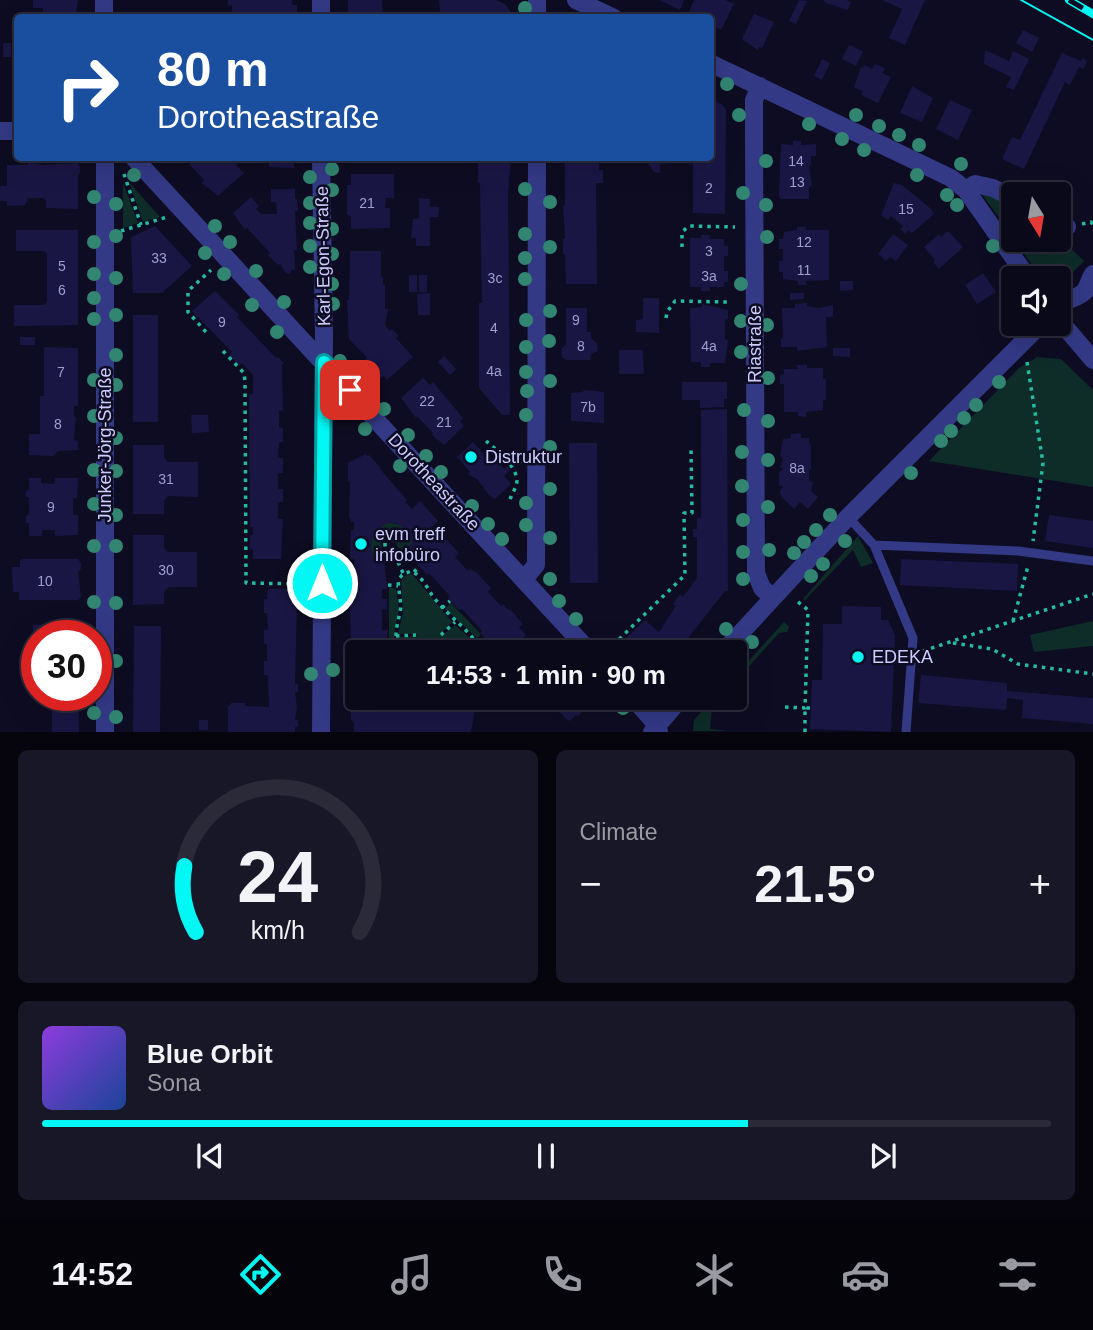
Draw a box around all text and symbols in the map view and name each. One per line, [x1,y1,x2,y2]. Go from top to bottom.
icon: right [42,42,133,133]
text: 80 m [157,42,269,96]
text: Dorotheastraße [157,99,379,135]
house number: 14 [788,153,804,169]
house number: 13 [789,174,805,190]
house number: 2 [705,180,713,196]
north arrow [1001,182,1071,252]
map controls [1001,182,1071,336]
street label: Karl-Egon-Straße [312,186,334,326]
house number: 21 [359,195,375,211]
house number: 15 [898,201,914,217]
house number: 12 [796,234,812,250]
house number: 3 [705,243,713,259]
house number: 33 [151,250,167,266]
house number: 5 [58,258,66,274]
house number: 11 [797,262,811,278]
button: sound [1001,266,1071,336]
house number: 3a [701,268,717,284]
house number: 3c [488,270,502,286]
house number: 6 [58,282,66,298]
street label: Riastraße [745,305,765,383]
house number: 9 [572,312,580,328]
house number: 9 [218,314,226,330]
house number: 4 [490,320,498,336]
house number: 8 [577,338,585,354]
house number: 4a [701,338,717,354]
pin [320,360,380,420]
house number: 4a [486,363,502,379]
house number: 7 [57,364,65,380]
street label: Junker-Jörg-Straße [95,367,115,523]
icon: arrive [331,371,369,409]
house number: 22 [419,393,435,409]
house number: 7b [580,399,596,415]
house number: 21 [436,414,452,430]
house number: 8 [54,416,62,432]
street label: Dorotheastraße [384,429,484,535]
place label: Distruktur [485,447,562,467]
marker: Distruktur [463,449,479,465]
house number: 8a [789,460,805,476]
house number: 31 [158,471,174,487]
house number: 9 [47,499,55,515]
place label: evm treff infobüro [375,524,446,565]
marker: evm treff infobüro [353,536,369,552]
position arrow [285,546,359,620]
house number: 30 [158,562,174,578]
house number: 10 [37,573,53,589]
speed limit sign: 30 [21,620,112,711]
place label: EDEKA [872,647,933,667]
marker: EDEKA [850,649,866,665]
text: 14:53 · 1 min · 90 m [426,660,666,690]
text: Climate [580,819,657,845]
text: 24 [237,837,319,918]
text: 21.5° [754,855,876,913]
text: − [580,863,602,905]
text: + [1029,863,1051,905]
text: km/h [251,916,305,944]
text: Blue Orbit [147,1039,273,1069]
text: Sona [147,1070,201,1096]
icon: previous [191,1137,229,1175]
icon: pause [527,1137,565,1175]
icon: next [864,1137,902,1175]
icon: directions [236,1250,285,1299]
icon: music [387,1250,436,1299]
icon: phone [538,1250,587,1299]
icon: climate [690,1250,739,1299]
icon: car [841,1250,890,1299]
icon: filters [993,1250,1042,1299]
text: 14:52 [51,1256,133,1292]

